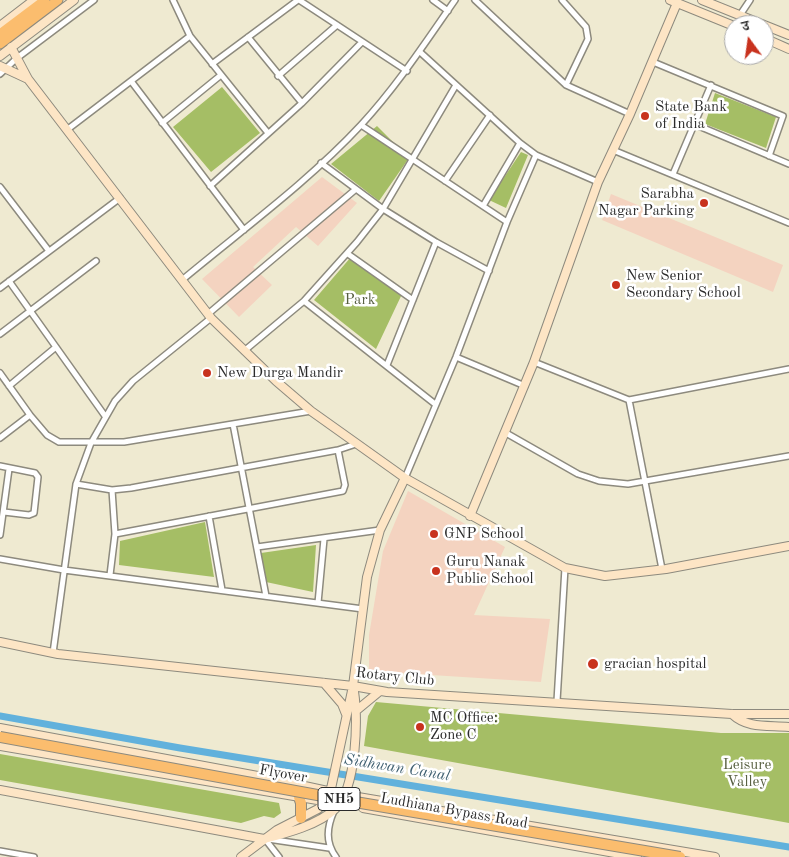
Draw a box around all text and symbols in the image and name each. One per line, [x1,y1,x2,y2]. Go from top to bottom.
north arrow [724,15,774,65]
text: उ [740,19,751,34]
place label: State Bank of India [655,98,727,133]
marker: State Bank of India [639,110,651,122]
place label: Sarabha Nagar Parking [598,185,694,220]
marker: Sarabha Nagar Parking [698,197,710,209]
place label: New Senior Secondary School [626,267,741,302]
marker: New Senior Secondary School [610,279,622,291]
park label: Park [345,291,375,309]
place label: New Durga Mandir [217,364,343,382]
marker: New Durga Mandir [201,367,213,379]
place label: GNP School [444,525,524,543]
marker: GNP School [428,528,440,540]
place label: Guru Nanak Public School [446,553,534,588]
marker: Guru Nanak Public School [430,565,442,577]
place label: gracian hospital [604,655,707,673]
marker: gracian hospital [586,657,600,671]
street label: Rotary Club [355,664,435,690]
place label: MC Office: Zone C [430,709,498,744]
marker: MC Office: Zone C [414,721,426,733]
water label: Sidhwan Canal [343,750,451,786]
park label: Leisure Valley [723,756,771,791]
street label: Flyover [258,761,308,787]
road number: NH5 [318,788,360,811]
street label: Ludhiana Bypass Road [379,789,529,833]

